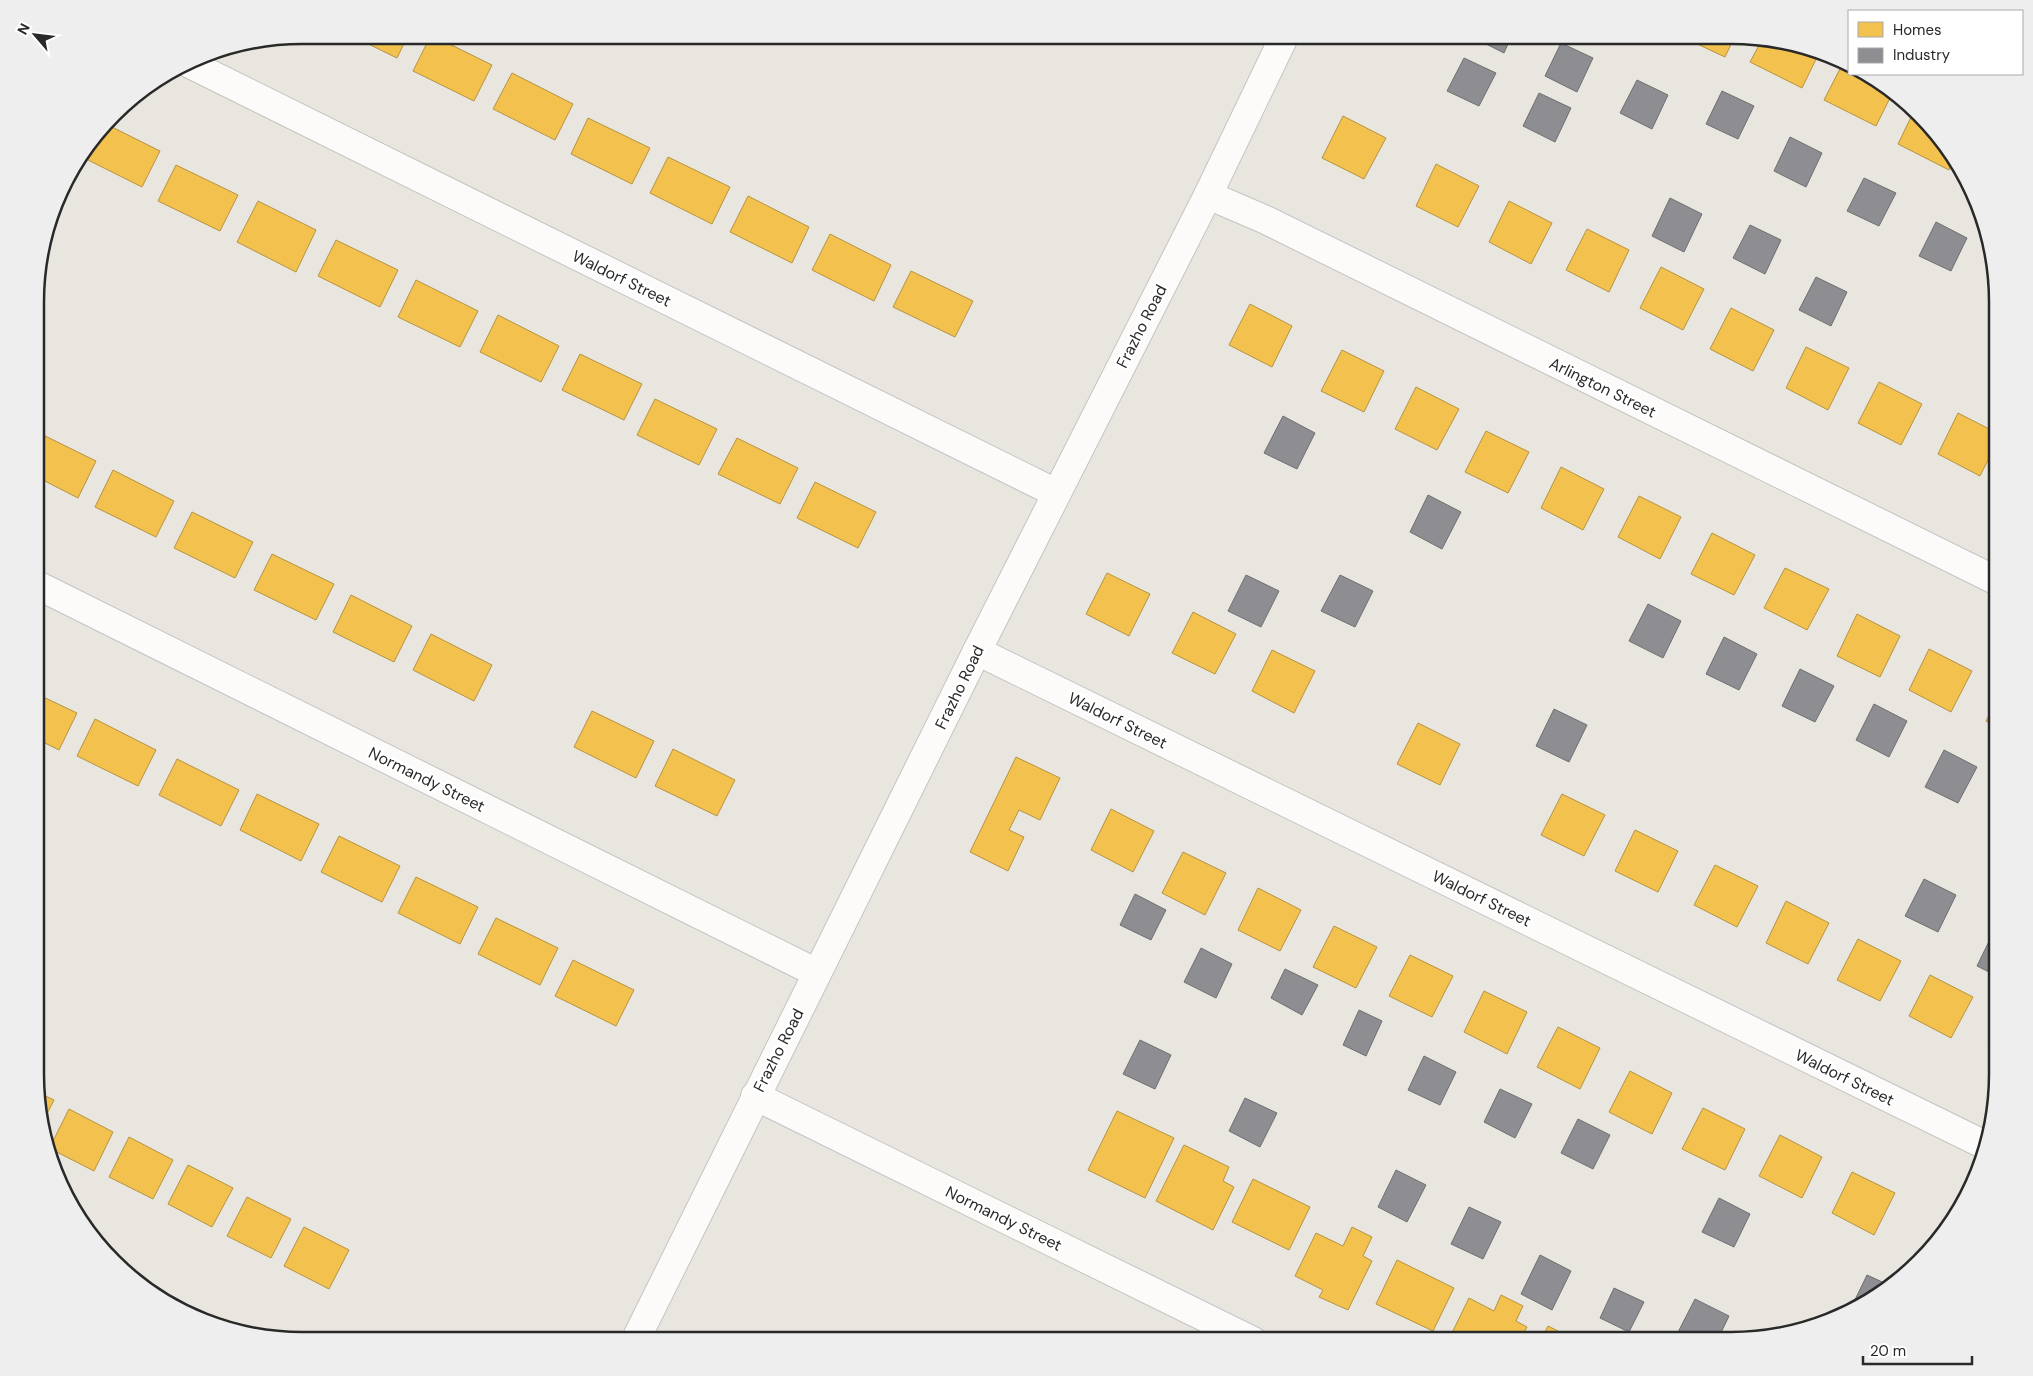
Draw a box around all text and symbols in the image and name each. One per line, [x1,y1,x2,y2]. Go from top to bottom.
north arrow [10,10,60,60]
legend [1848,10,2023,75]
text: N [13,20,34,38]
text: Homes [1893,20,1942,40]
text: Industry [1893,45,1951,65]
street label: Waldorf Street [569,245,675,311]
street label: Frazho Road [1111,281,1171,371]
street label: Arlington Street [1546,353,1660,422]
street label: Frazho Road [930,642,989,733]
street label: Waldorf Street [1065,687,1171,753]
street label: Normandy Street [365,742,489,817]
street label: Waldorf Street [1429,865,1535,931]
street label: Frazho Road [748,1005,808,1095]
street label: Waldorf Street [1792,1044,1898,1110]
street label: Normandy Street [942,1181,1066,1256]
scale bar [1863,1334,1972,1366]
text: 20 m [1870,1341,1906,1361]

